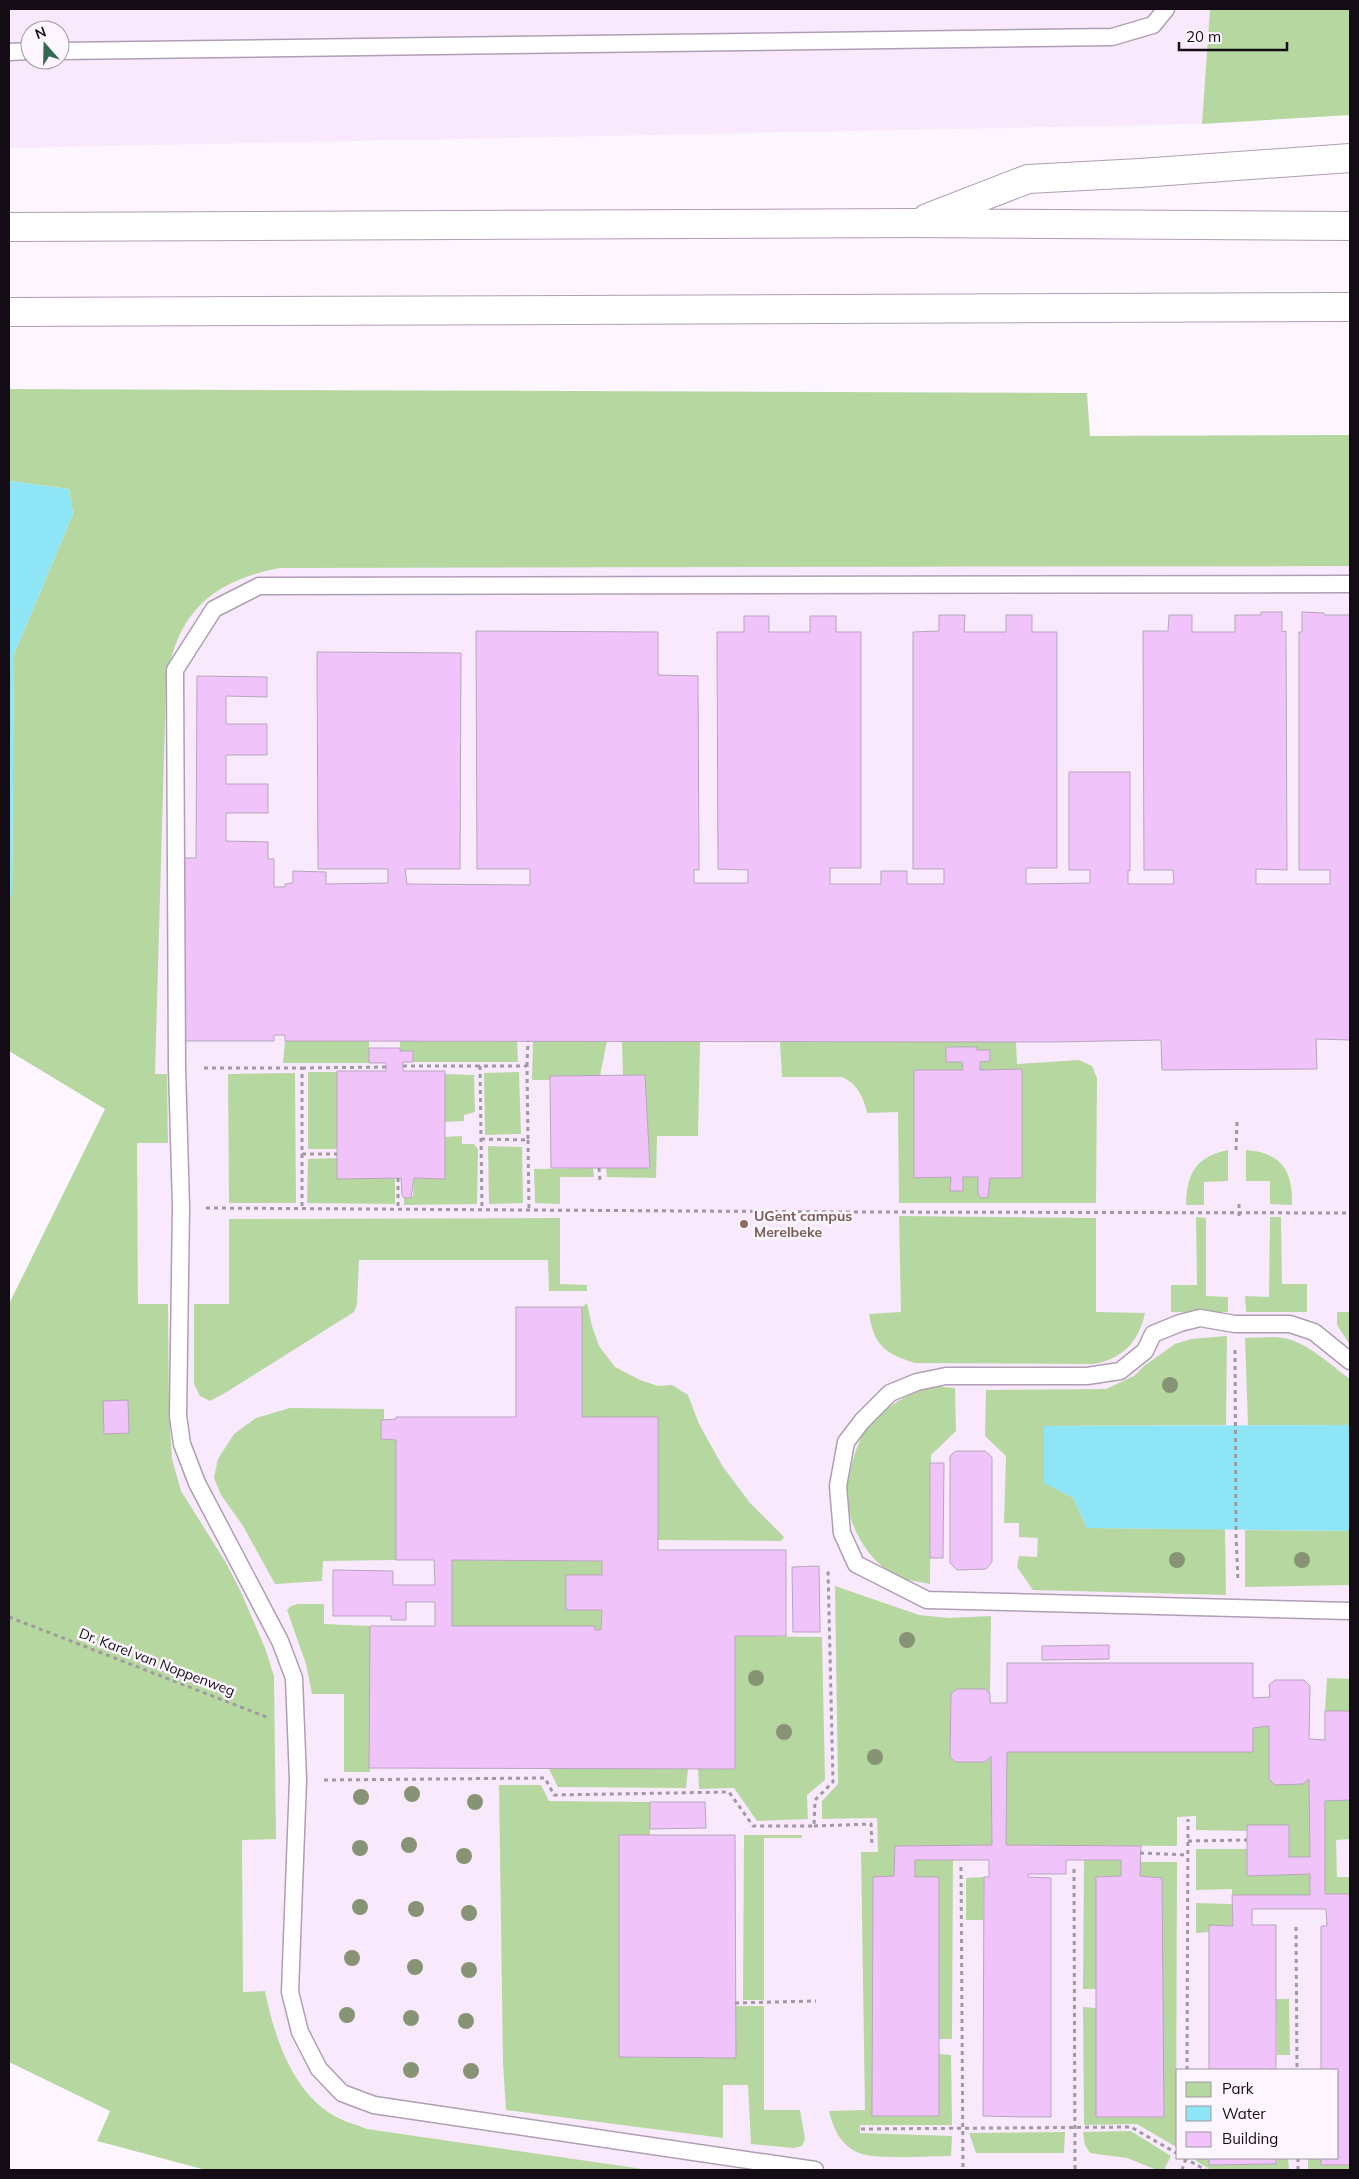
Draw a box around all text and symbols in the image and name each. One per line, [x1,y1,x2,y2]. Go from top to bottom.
north arrow [20,20,70,70]
scale bar [1179,20,1286,52]
text: N [33,23,49,43]
text: 20 m [1186,27,1221,46]
place label: UGent campus Merelbeke [754,1207,852,1241]
marker: UGent campus Merelbeke [738,1218,750,1230]
street label: Dr. Karel van Noppenweg [76,1624,238,1700]
legend [1176,2069,1339,2159]
text: Park [1222,2079,1254,2098]
text: Water [1222,2104,1266,2123]
text: Building [1222,2129,1278,2148]

